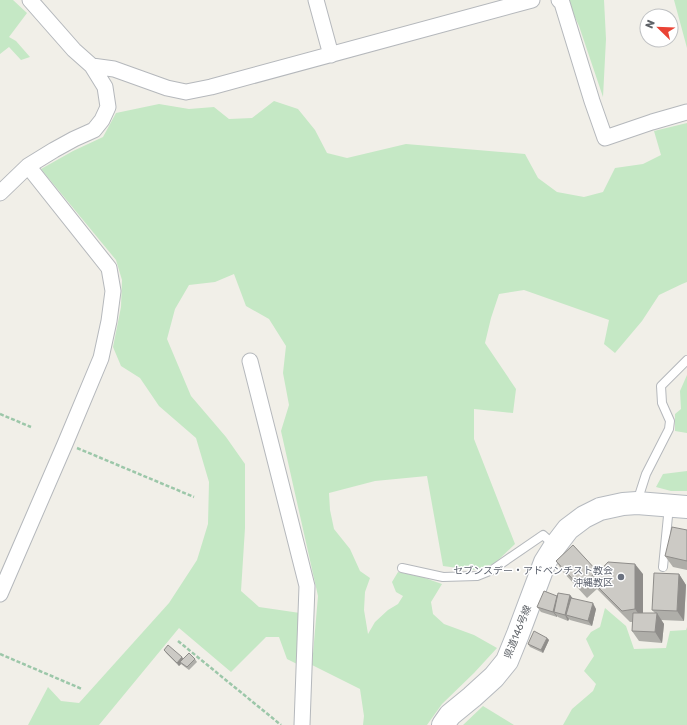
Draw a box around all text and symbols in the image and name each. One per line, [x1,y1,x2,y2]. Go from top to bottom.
north arrow [639,8,679,48]
text: N [643,18,658,30]
place label: セブンスデー・アドベンチスト教会 沖縄教区 [453,565,613,589]
marker: セブンスデー・アドベンチスト教会 沖縄教区 [616,572,626,582]
street label: 県道146号線 [502,604,534,660]

